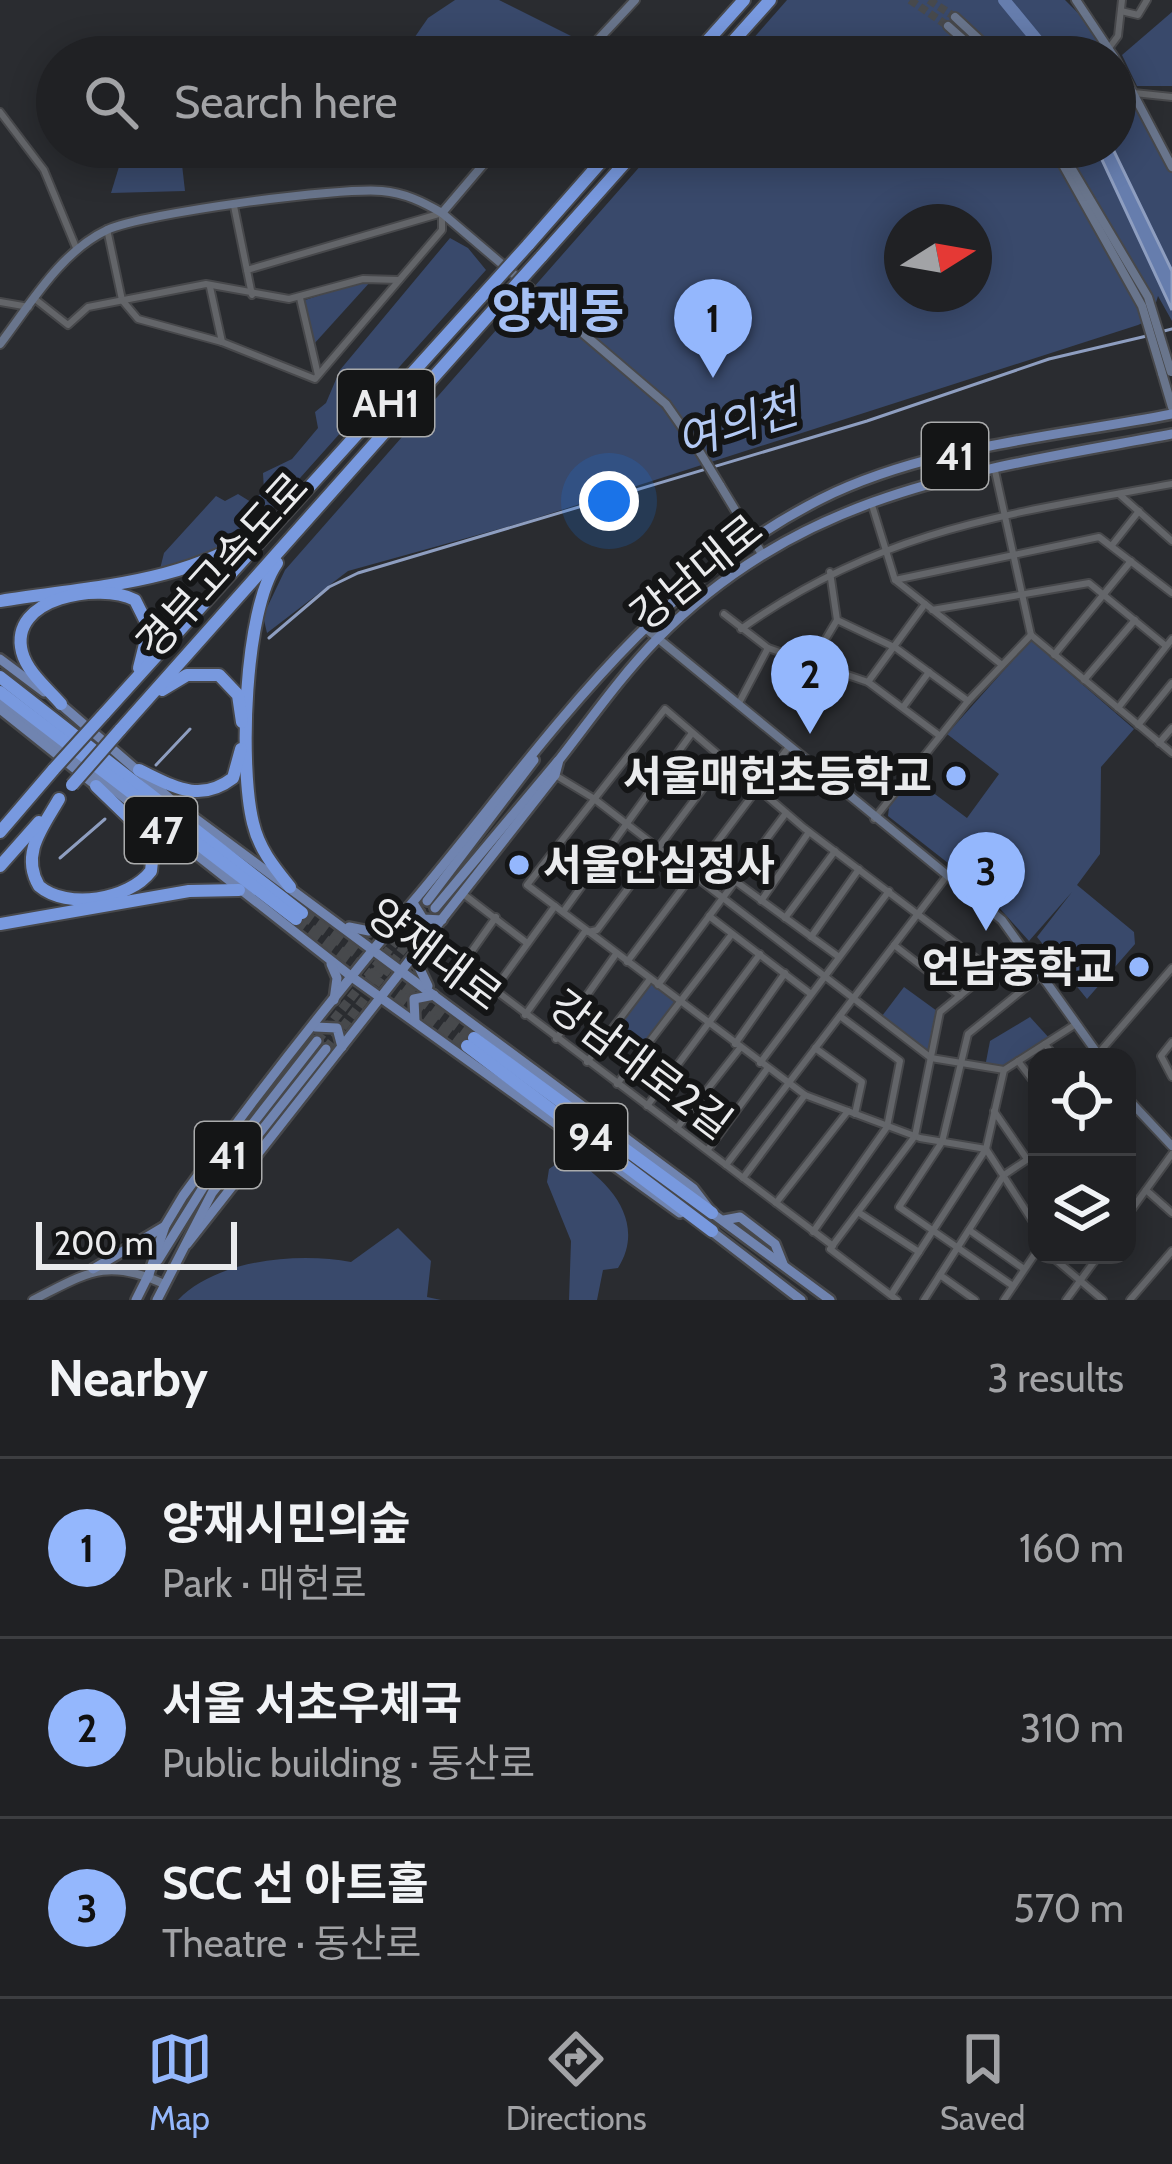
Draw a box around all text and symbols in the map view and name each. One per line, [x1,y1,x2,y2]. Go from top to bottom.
search box [36,36,1136,168]
icon: search [78,69,144,135]
text: Search here [174,75,398,129]
north arrow [884,204,992,312]
pin: 1 [674,279,752,378]
district label: 양재동 [492,282,624,340]
road number: AH1 [338,370,434,436]
water label: 여의천 [670,379,809,468]
road number: 41 [922,423,988,489]
street label: 경부고속도로 [125,461,319,669]
your location [579,471,639,531]
street label: 강남대로 [620,503,772,641]
pin: 2 [771,635,849,734]
place label: 서울매헌초등학교 [623,750,932,802]
marker: 서울매헌초등학교 [943,763,969,789]
road number: 47 [125,797,197,863]
pin: 3 [947,832,1025,931]
place label: 서울안심정사 [543,839,775,891]
marker: 서울안심정사 [506,852,532,878]
street label: 양재대로 [358,887,512,1021]
place label: 언남중학교 [922,941,1115,993]
marker: 언남중학교 [1126,954,1152,980]
street label: 강남대로2길 [539,978,743,1150]
map controls [1028,1048,1136,1264]
button: locate [1028,1048,1136,1156]
road number: 94 [555,1104,627,1170]
road number: 41 [195,1122,261,1188]
button: layers [1028,1156,1136,1264]
scale bar [36,1216,237,1269]
text: 200 m [54,1223,154,1263]
text: Nearby [48,1347,208,1409]
text: 3 results [987,1354,1124,1402]
text: 양재시민의숲 [162,1496,410,1550]
text: 1 [80,1524,94,1572]
text: 160 m [1019,1524,1124,1572]
text: Park · 매헌로 [162,1559,367,1607]
text: 서울 서초우체국 [162,1676,462,1730]
text: 2 [77,1704,97,1752]
text: 310 m [1020,1704,1124,1752]
text: Public building · 동산로 [162,1739,535,1787]
text: SCC 선 아트홀 [162,1856,428,1910]
text: 3 [76,1884,98,1932]
text: 570 m [1013,1884,1124,1932]
text: Theatre · 동산로 [162,1919,421,1967]
tab: Map [147,2026,213,2138]
tab: Directions [506,2026,647,2138]
tab: Saved [940,2026,1025,2138]

